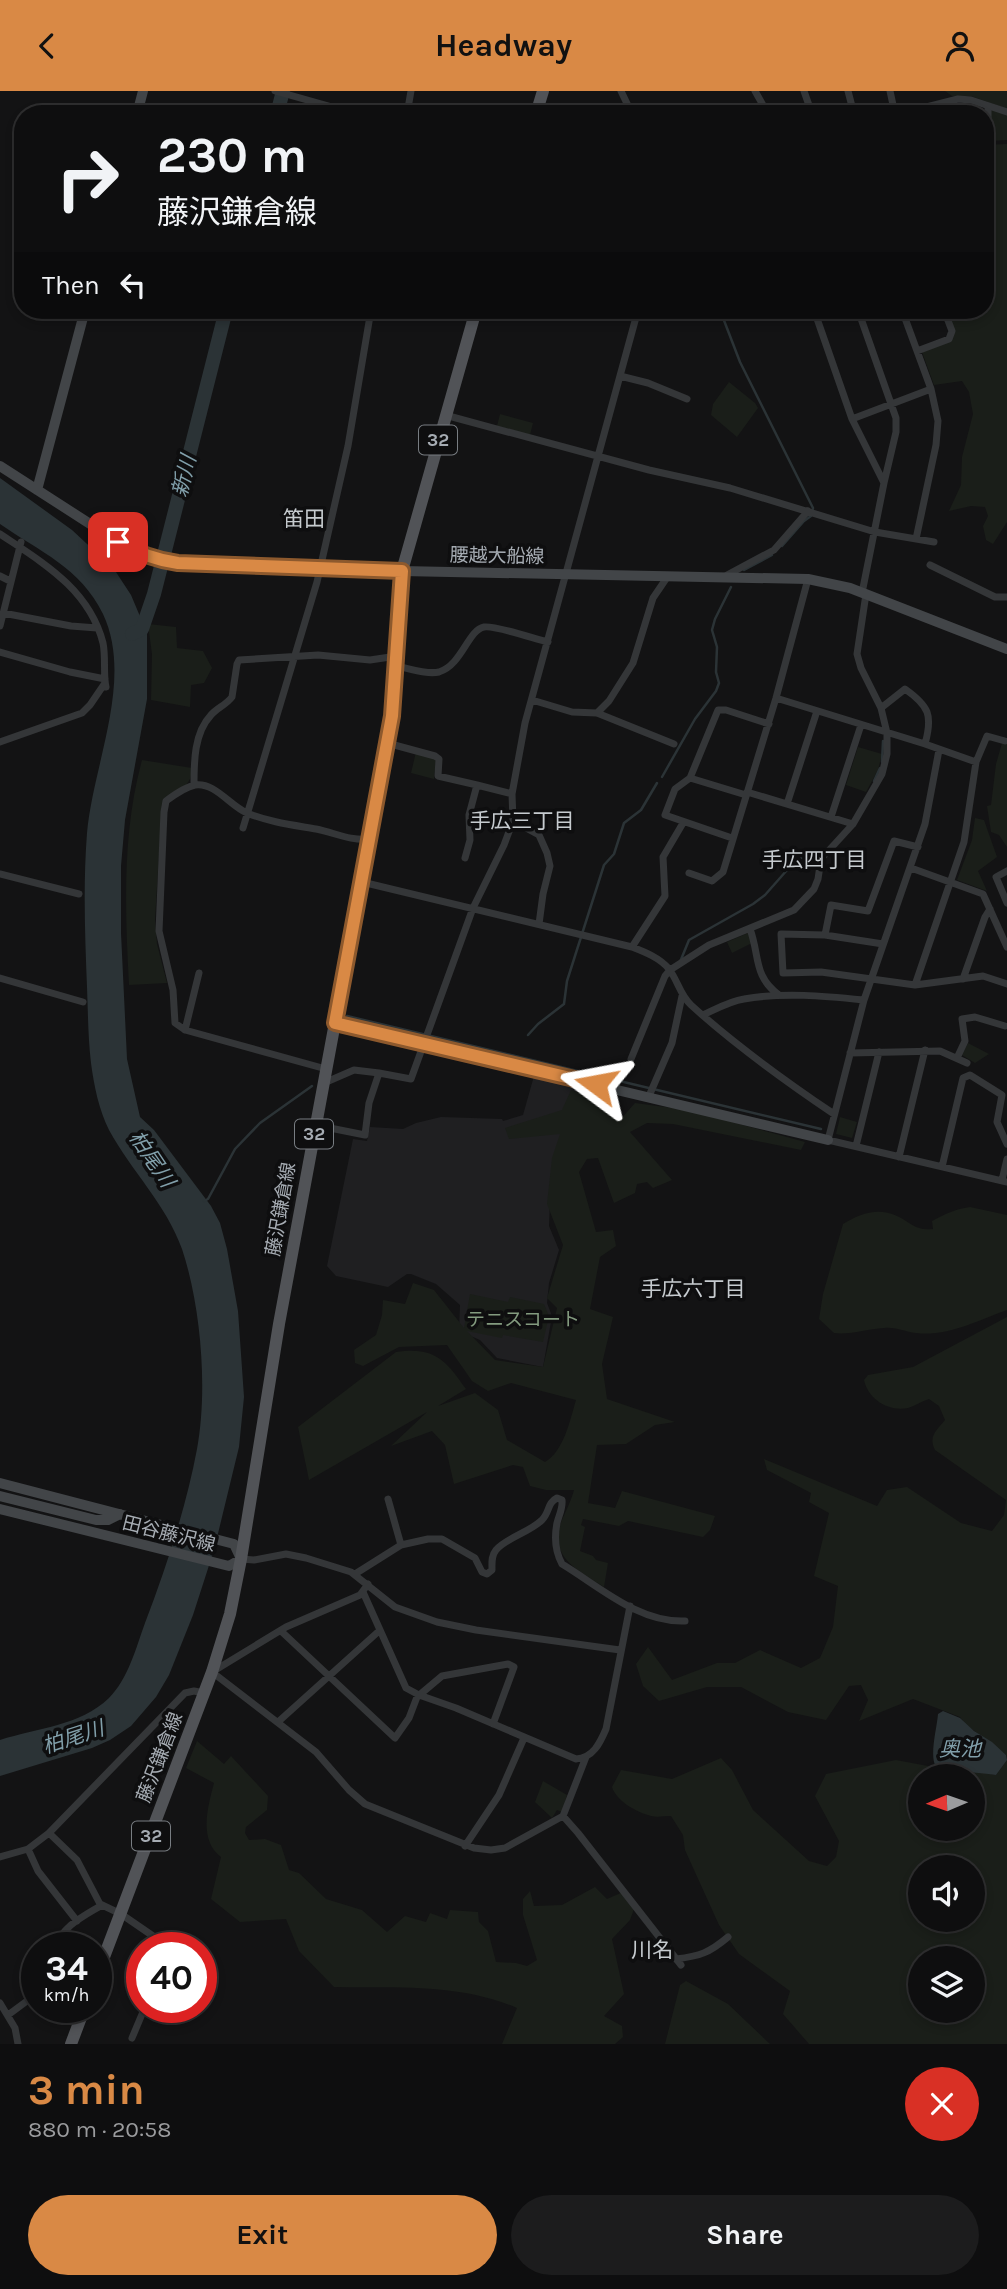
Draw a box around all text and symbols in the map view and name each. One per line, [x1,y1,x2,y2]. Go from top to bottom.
icon: back [28,27,66,65]
text: Headway [435,27,572,64]
icon: person [941,27,979,65]
text: 230 m [157,127,307,184]
icon: right [42,133,133,224]
text: 藤沢鎌倉線 [157,194,317,231]
icon: left [114,266,152,304]
text: Then [42,270,100,301]
road number: 32 [419,425,457,454]
water label: 新川 [167,451,201,499]
district label: 笛田 [283,507,325,531]
pin [88,512,148,572]
icon: arrive [99,523,137,561]
street label: 腰越大船線 [449,544,545,568]
district label: 手広三丁目 [470,809,575,833]
district label: 手広四丁目 [762,848,867,872]
position arrow [559,1047,633,1121]
road number: 32 [295,1119,333,1149]
water label: 柏尾川 [124,1126,181,1193]
street label: 藤沢鎌倉線 [262,1160,300,1258]
district label: 手広六丁目 [641,1277,746,1301]
park label: テニスコート [466,1309,580,1331]
street label: 田谷藤沢線 [120,1512,218,1556]
street label: 藤沢鎌倉線 [133,1709,187,1806]
water label: 柏尾川 [39,1715,109,1758]
water label: 奥池 [939,1737,983,1761]
north arrow [908,1764,985,1841]
map controls [908,1764,985,2023]
road number: 32 [132,1821,170,1851]
button: sound [908,1855,985,1932]
speed limit sign: 40 [126,1932,217,2023]
district label: 川名 [631,1938,673,1962]
button: layers [908,1946,985,2023]
text: 34 [45,1948,88,1989]
text: km/h [44,1984,89,2006]
text: 3 min [28,2065,145,2115]
button: close [905,2067,979,2141]
text: 880 m · 20:58 [28,2116,171,2143]
button: Exit [28,2195,497,2275]
button: Share [511,2195,979,2275]

